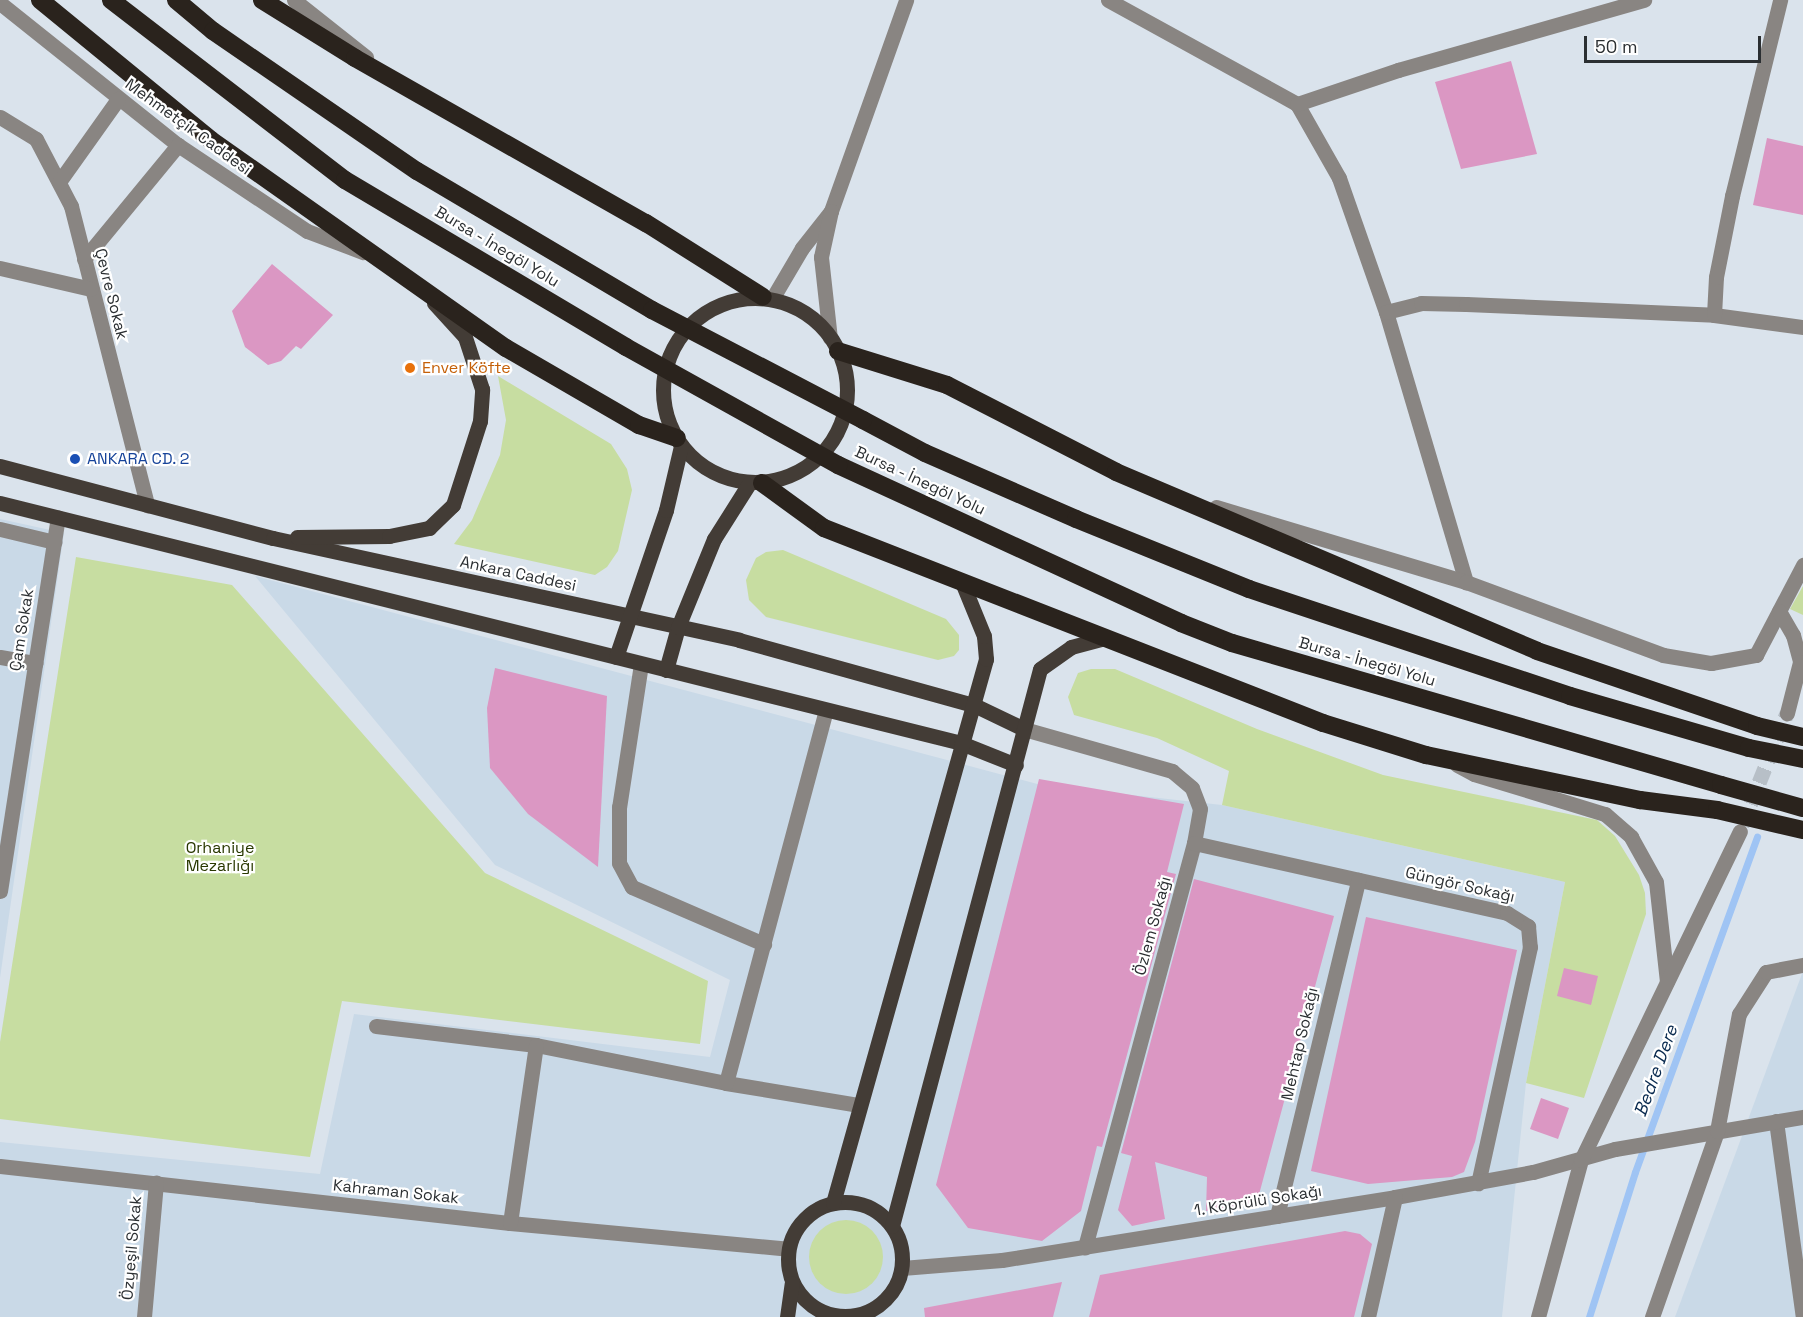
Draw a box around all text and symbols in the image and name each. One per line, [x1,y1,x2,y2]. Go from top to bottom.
scale bar [1587,24,1764,62]
text: 50 m [1595,35,1637,58]
street label: Mehmetçik Caddesi [121,75,255,179]
street label: Bursa - İnegöl Yolu [431,202,563,292]
street label: Çevre Sokak [90,246,132,342]
place label: Enver Köfte [422,358,511,378]
marker: Enver Köfte [403,361,417,375]
street label: Bursa - İnegöl Yolu [851,442,989,520]
place label: ANKARA CD. 2 [87,449,190,469]
marker: ANKARA CD. 2 [68,452,82,466]
street label: Ankara Caddesi [458,552,578,596]
street label: Çam Sokak [6,587,38,673]
street label: Bursa - İnegöl Yolu [1296,633,1438,691]
park label: Orhaniye Mezarlığı [186,838,254,876]
street label: Güngör Sokağı [1403,863,1517,907]
street label: Özlem Sokağı [1131,874,1175,978]
street label: Mehtap Sokağı [1278,986,1322,1102]
water label: Bedre Dere [1630,1022,1682,1120]
street label: Kahraman Sokak [332,1176,460,1208]
street label: 1. Köprülü Sokağı [1193,1181,1323,1221]
street label: Özyeşil Sokak [118,1195,146,1301]

